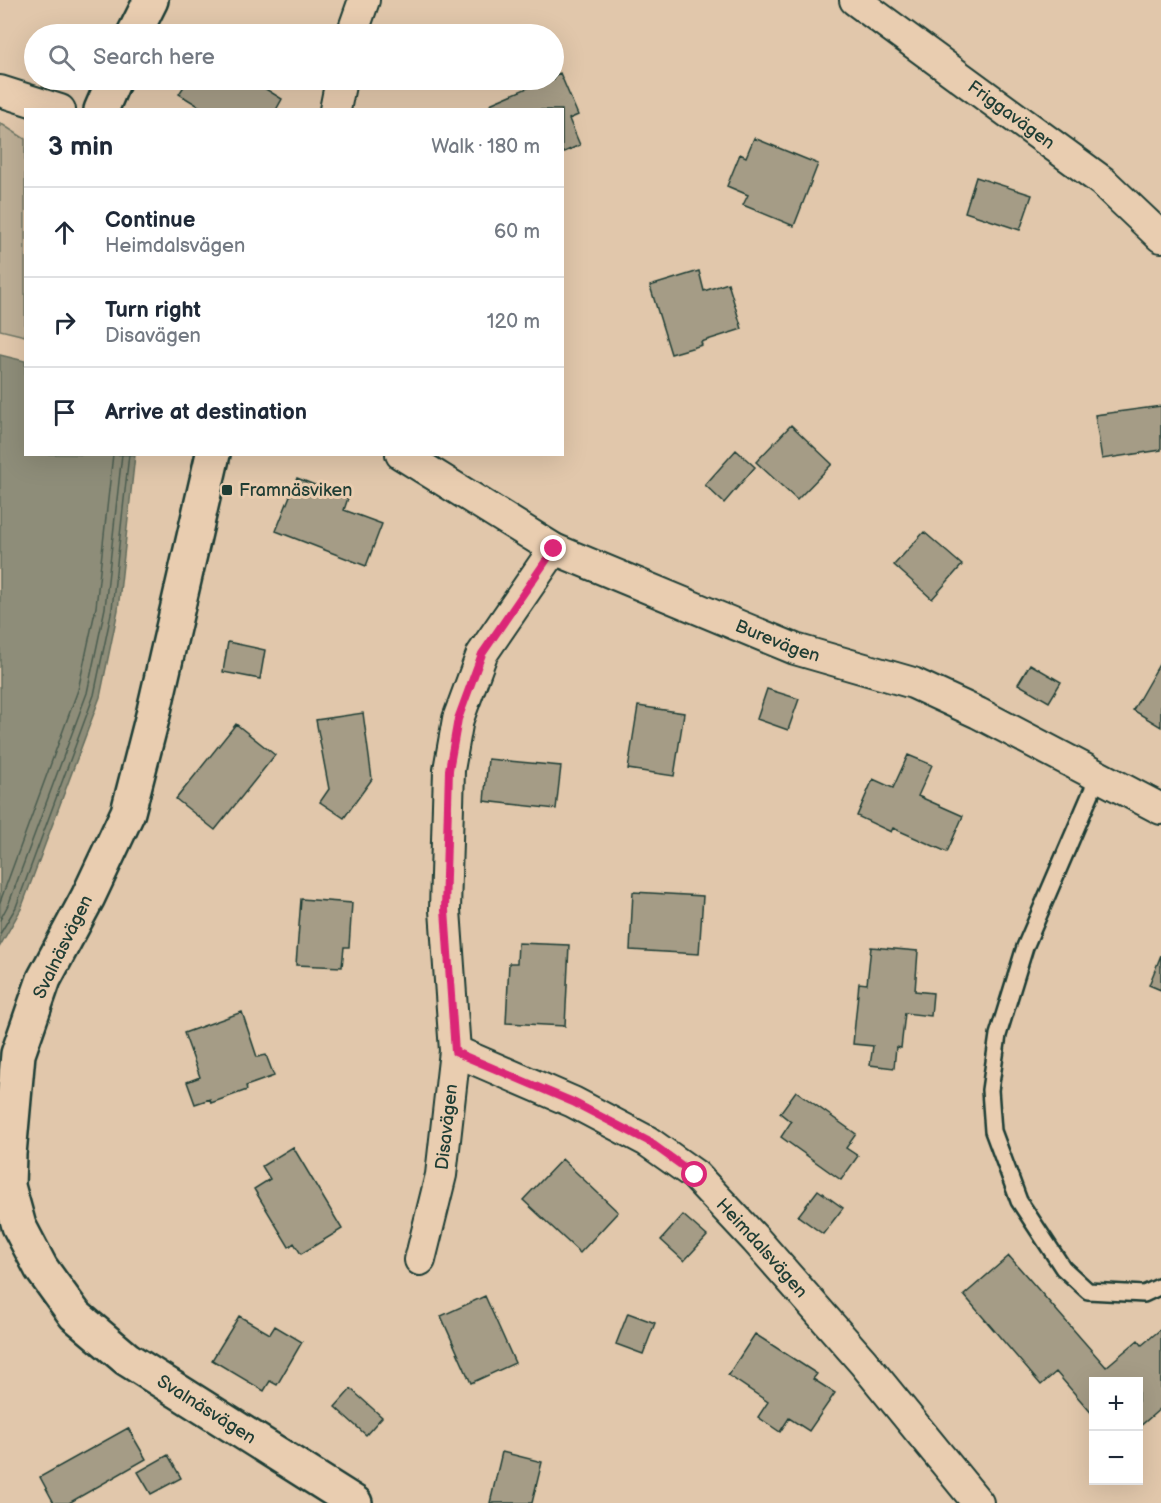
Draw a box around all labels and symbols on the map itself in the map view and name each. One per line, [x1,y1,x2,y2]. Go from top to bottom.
street label: Friggavägen [964,76,1059,153]
place label: Framnäsviken [239,480,352,501]
marker: Framnäsviken [220,483,234,497]
route end [540,535,566,561]
street label: Burevägen [732,615,822,666]
street label: Svalnäsvägen [29,892,97,1002]
street label: Disavägen [431,1083,462,1171]
route start [681,1161,707,1187]
street label: Heimdalsvägen [712,1194,812,1302]
street label: Svalnäsvägen [153,1370,260,1448]

